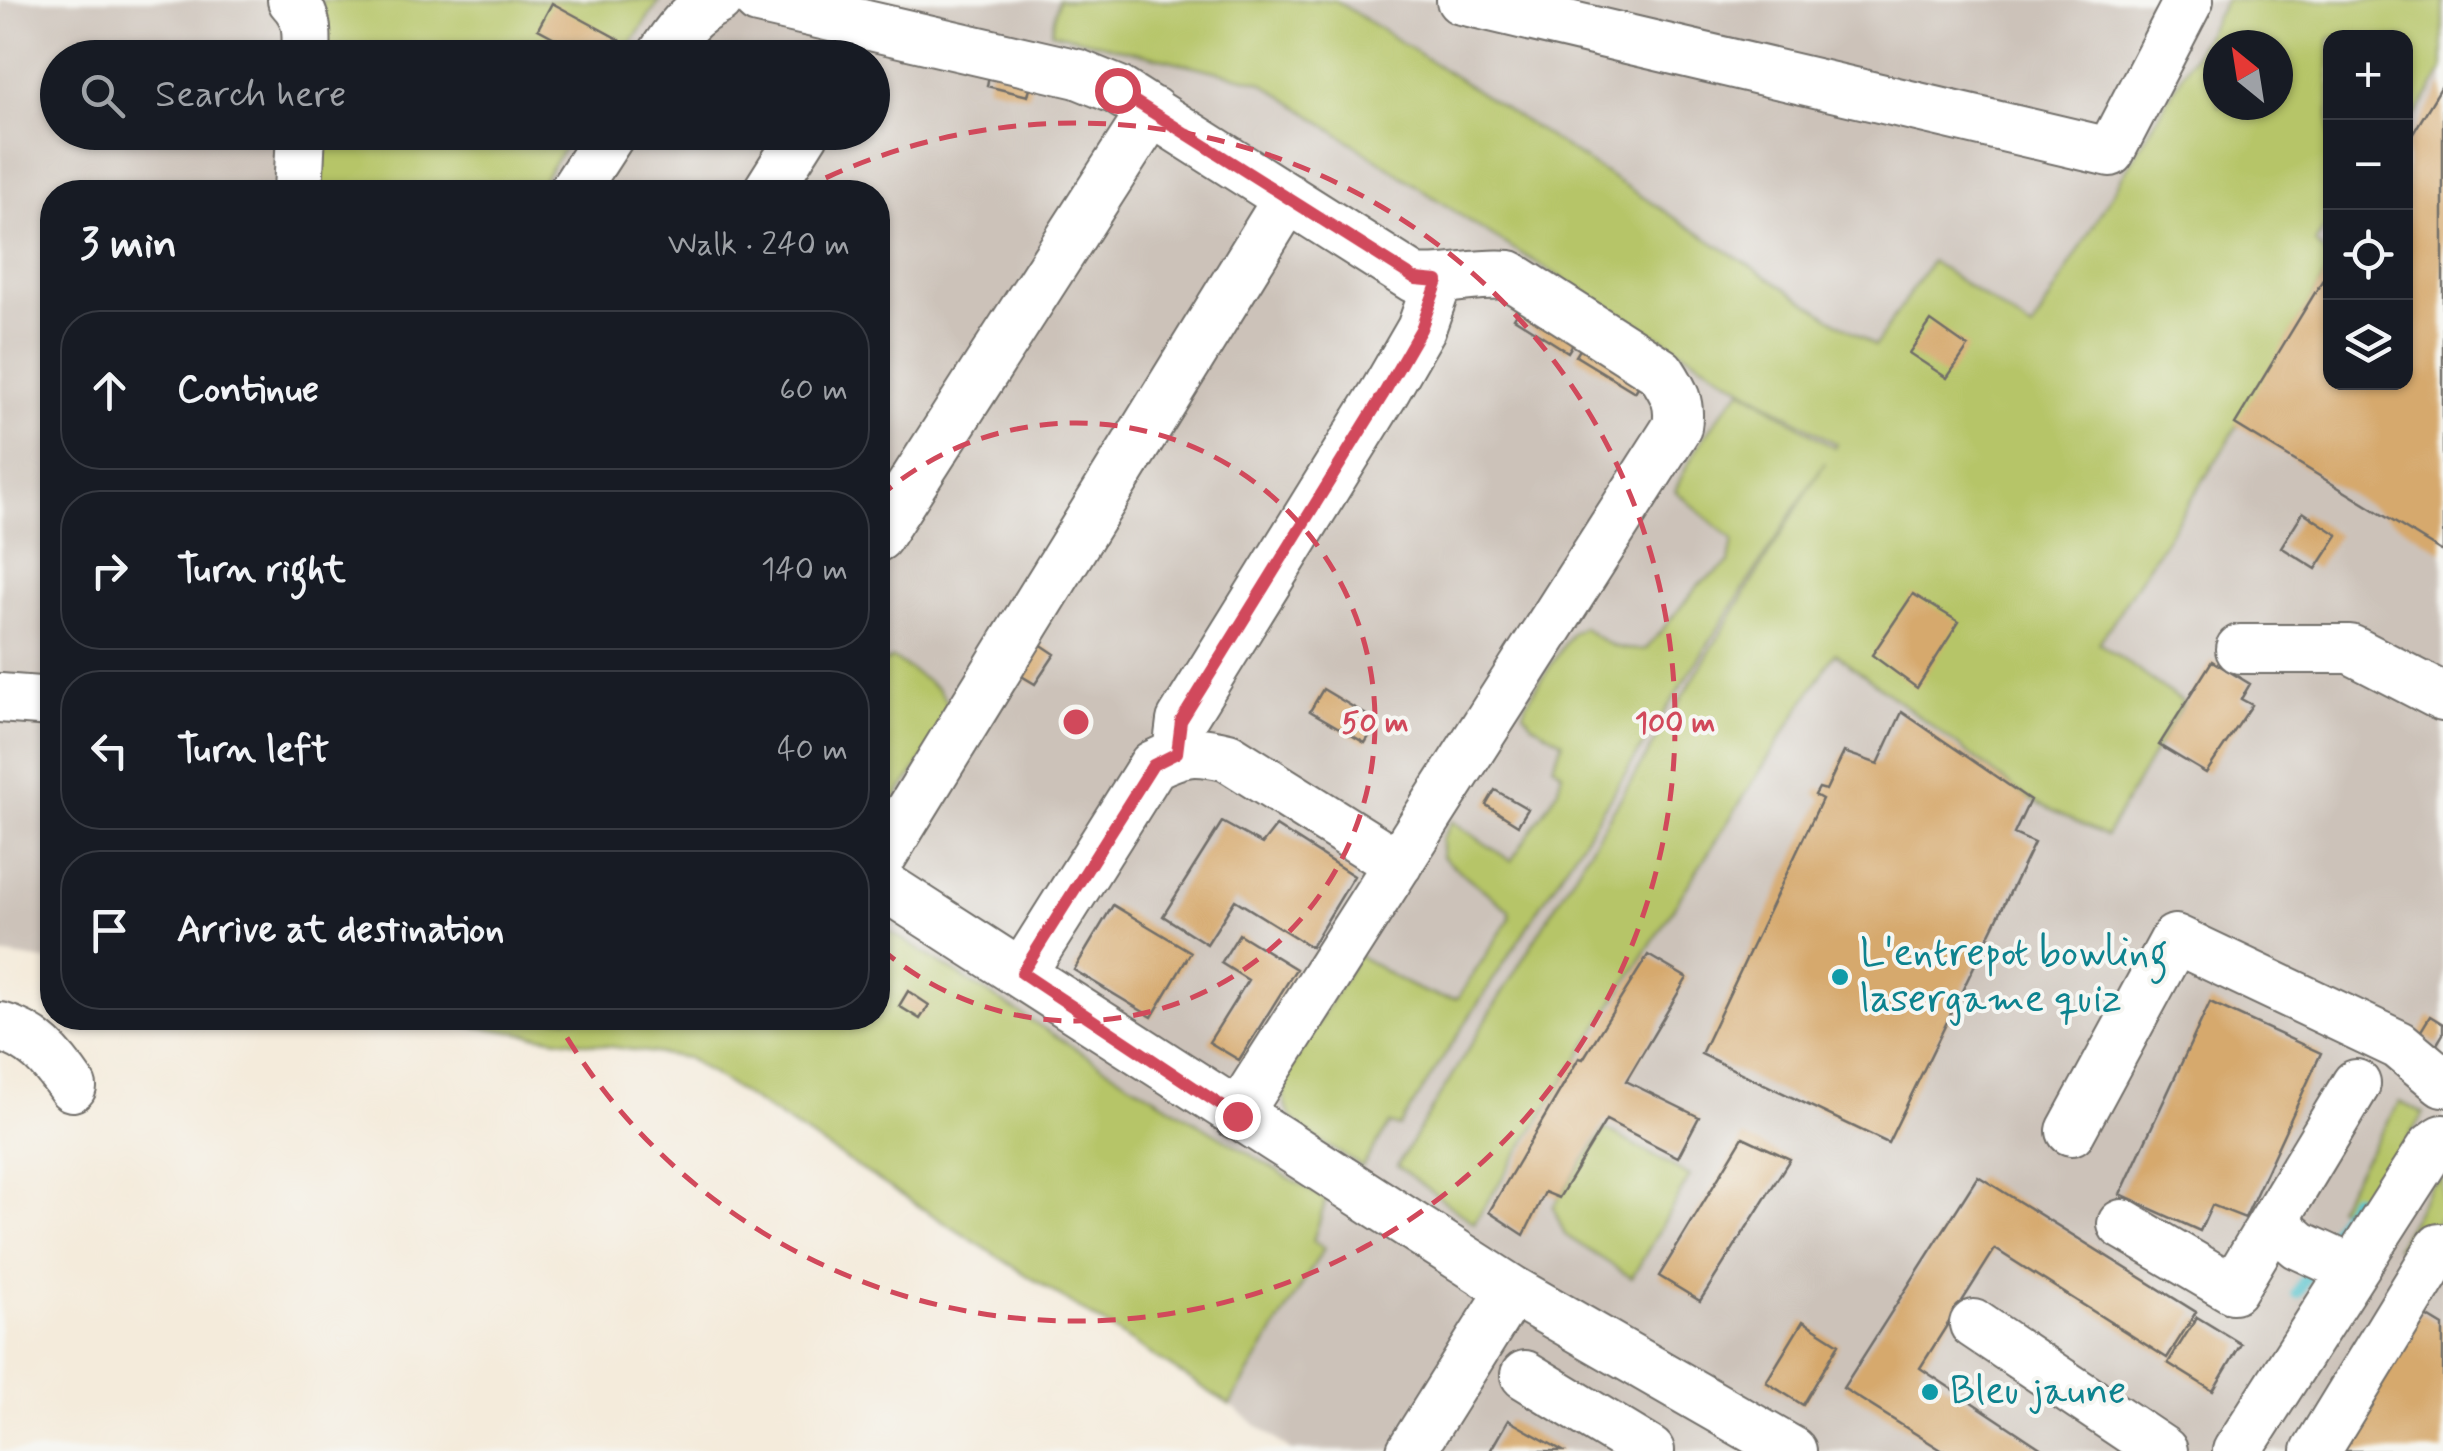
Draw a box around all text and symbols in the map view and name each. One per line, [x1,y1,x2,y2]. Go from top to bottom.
north arrow [2203,30,2293,120]
map controls [2323,30,2413,390]
button: + [2323,30,2413,120]
search box [40,40,890,150]
icon: search [75,68,130,123]
route start [1095,68,1141,114]
text: Search here [155,71,346,120]
button: − [2323,120,2413,210]
button: locate [2323,210,2413,300]
text: 3 min [80,218,177,273]
text: Walk · 240 m [668,224,850,266]
button: layers [2323,300,2413,390]
icon: ahead [82,363,137,418]
text: Continue [177,366,319,415]
text: 60 m [779,369,848,411]
icon: right [82,543,137,598]
text: Turn right [177,546,346,595]
text: 140 m [761,549,848,591]
centre of rings [1058,704,1094,740]
text: 50 m [1341,704,1409,743]
text: 100 m [1635,704,1715,743]
icon: left [82,723,137,778]
text: Turn left [177,726,329,775]
text: 40 m [777,729,848,771]
icon: arrive [82,903,137,958]
text: Arrive at destination [177,906,504,955]
place label: L'entrepot bowling lasergame quiz [1860,928,2168,1026]
marker: L'entrepot bowling lasergame quiz [1829,966,1851,988]
route end [1215,1094,1261,1140]
place label: Bleu jaune [1950,1366,2126,1418]
marker: Bleu jaune [1919,1381,1941,1403]

